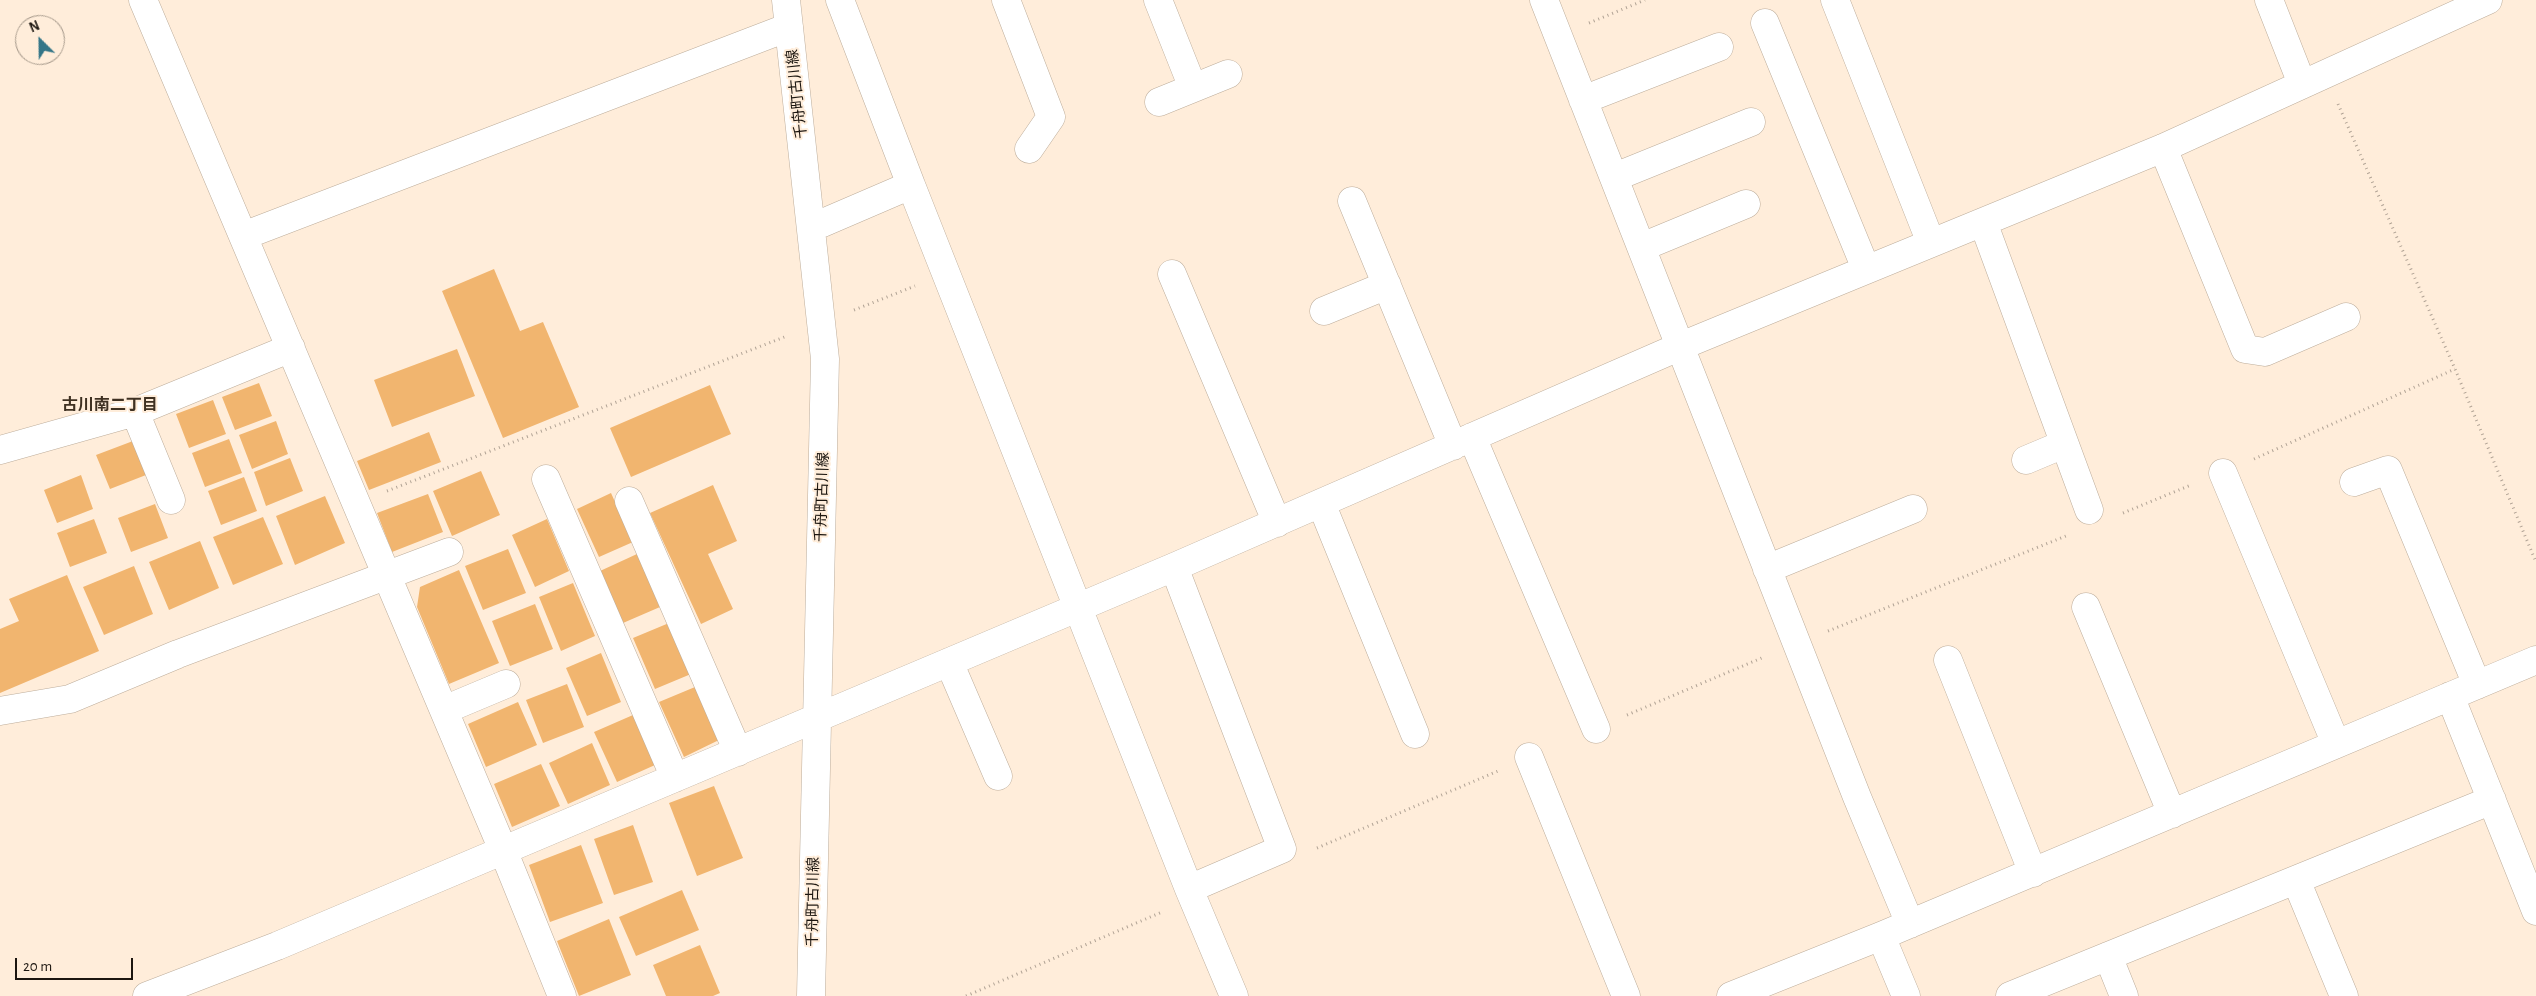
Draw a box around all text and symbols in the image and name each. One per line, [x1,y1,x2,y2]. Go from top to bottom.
north arrow [15,15,65,65]
text: N [27,19,42,35]
street label: 千舟町古川線 [783,48,811,140]
district label: 古川南二丁目 [62,395,158,415]
street label: 千舟町古川線 [811,452,833,542]
street label: 千舟町古川線 [803,857,823,947]
scale bar [18,948,135,980]
text: 20 m [23,959,52,974]

